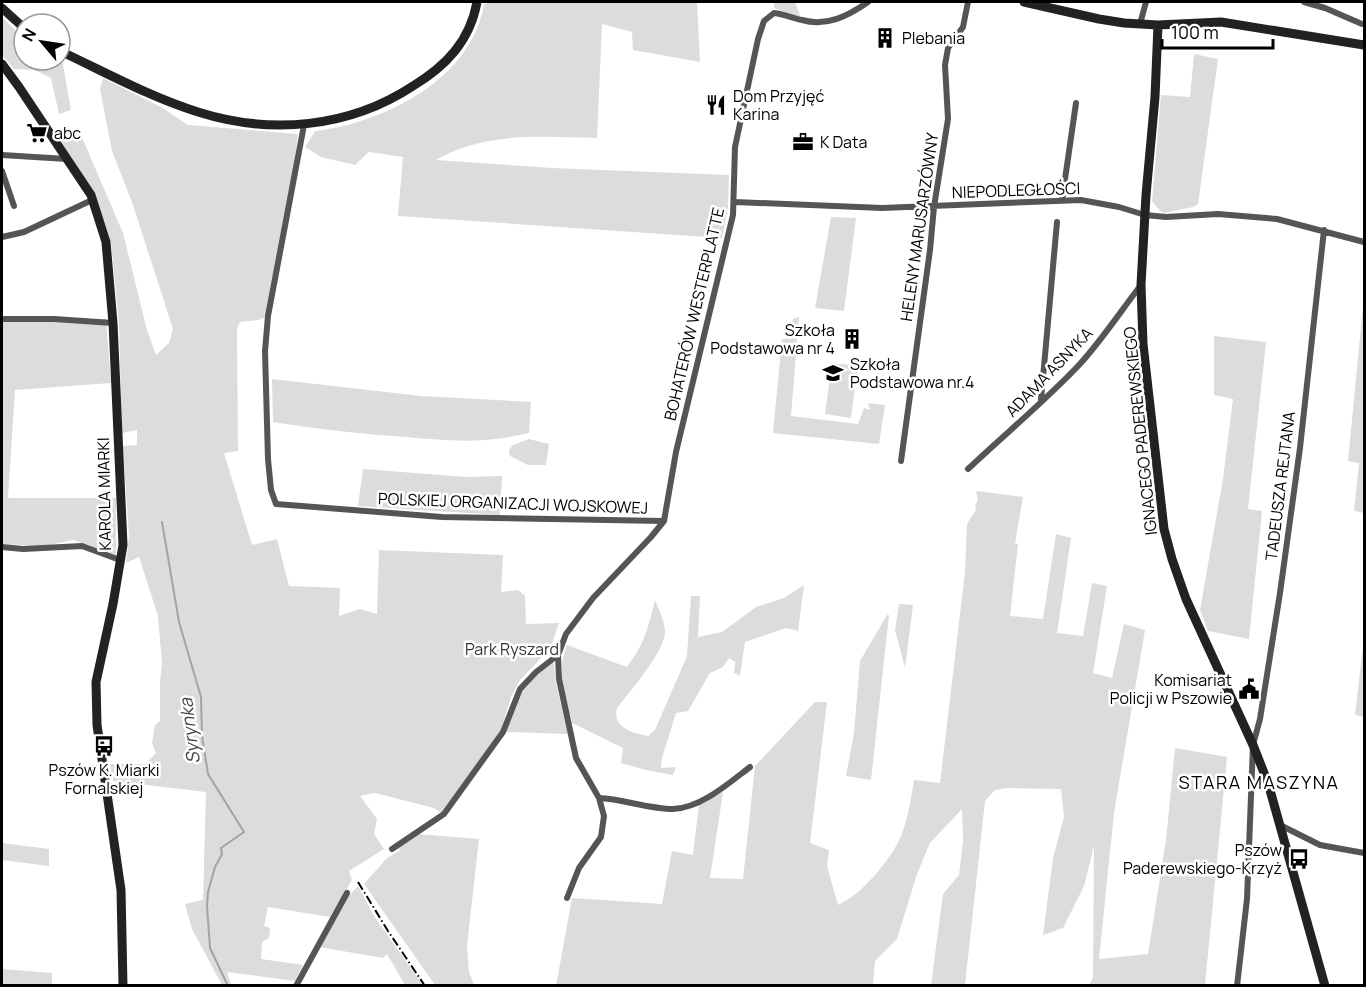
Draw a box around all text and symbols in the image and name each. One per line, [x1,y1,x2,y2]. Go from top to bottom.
north arrow [12,12,72,72]
scale bar [1162,12,1273,50]
text: 100 m [1171,20,1219,44]
text: N [16,24,41,45]
building icon: Plebania [873,26,897,50]
place label: Plebania [902,27,965,49]
place label: Dom Przyjęć Karina [733,85,824,125]
restaurant icon: Dom Przyjęć Karina [704,93,728,117]
supermarket icon: abc [25,121,49,145]
place label: abc [54,122,81,144]
office icon: K Data [791,130,815,154]
place label: K Data [820,131,867,153]
street label: HELENY MARUSARZÓWNY [895,131,943,323]
street label: NIEPODLEGŁOŚCI [951,177,1081,203]
street label: BOHATERÓW WESTERPLATTE [659,205,729,423]
place label: Szkoła Podstawowa nr 4 [710,319,835,359]
street label: ADAMA ASNYKA [1001,322,1097,422]
street label: IGNACEGO PADEREWSKIEGO [1118,325,1162,536]
building icon: Szkoła Podstawowa nr 4 [840,327,864,351]
place label: Szkoła Podstawowa nr.4 [850,353,974,393]
school or university icon: Szkoła Podstawowa nr.4 [821,361,845,385]
street label: TADEUSZA REJTANA [1260,410,1300,562]
street label: KAROLA MIARKI [92,437,116,551]
street label: POLSKIEJ ORGANIZACJI WOJSKOWEJ [378,487,648,519]
park label: Park Ryszard [465,638,559,660]
place label: Komisariat Policji w Pszowie [1110,669,1232,709]
public building icon: Komisariat Policji w Pszowie [1237,677,1261,701]
water label: Syrynka [173,696,205,765]
bus stop icon: Pszów K. Miarki Fornalskiej [92,734,116,758]
place label: Pszów K. Miarki Fornalskiej [49,759,159,799]
district label: STARA MASZYNA [1179,770,1339,794]
place label: Pszów Paderewskiego-Krzyż [1123,839,1282,879]
bus stop icon: Pszów Paderewskiego-Krzyż [1287,847,1311,871]

